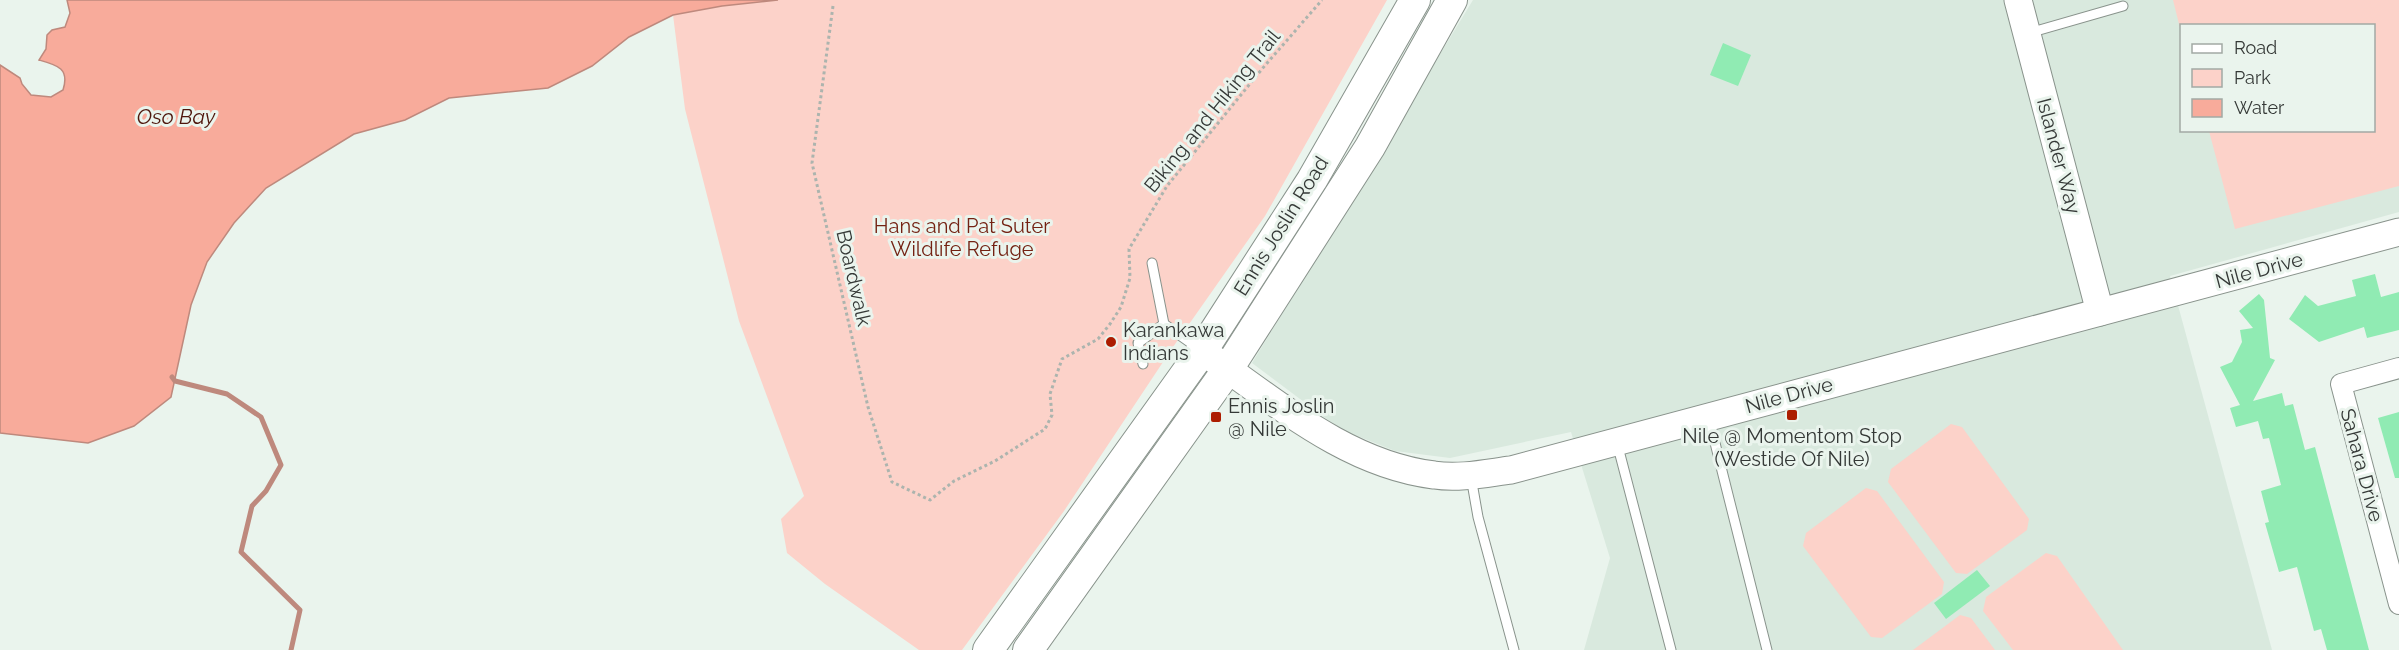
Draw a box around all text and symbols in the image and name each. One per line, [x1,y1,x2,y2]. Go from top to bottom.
street label: Biking and Hiking Trail [1139,24,1285,197]
legend [2180,24,2375,132]
text: Road [2234,37,2277,58]
text: Park [2234,67,2271,88]
street label: Islander Way [2032,95,2086,217]
text: Water [2234,97,2285,118]
water label: Oso Bay [137,104,216,129]
street label: Ennis Joslin Road [1229,152,1333,300]
park label: Hans and Pat Suter Wildlife Refuge [874,214,1050,261]
street label: Boardwalk [831,227,877,329]
street label: Nile Drive [2213,247,2306,293]
place label: Karankawa Indians [1123,318,1224,365]
marker: Karankawa Indians [1104,335,1118,349]
street label: Nile Drive [1743,372,1836,418]
place label: Ennis Joslin @ Nile [1228,394,1334,441]
street label: Sahara Drive [2335,406,2389,525]
marker: Nile @ Momentom Stop (Westide Of Nile) [1785,408,1799,422]
marker: Ennis Joslin @ Nile [1209,410,1223,424]
place label: Nile @ Momentom Stop (Westide Of Nile) [1682,424,1902,471]

